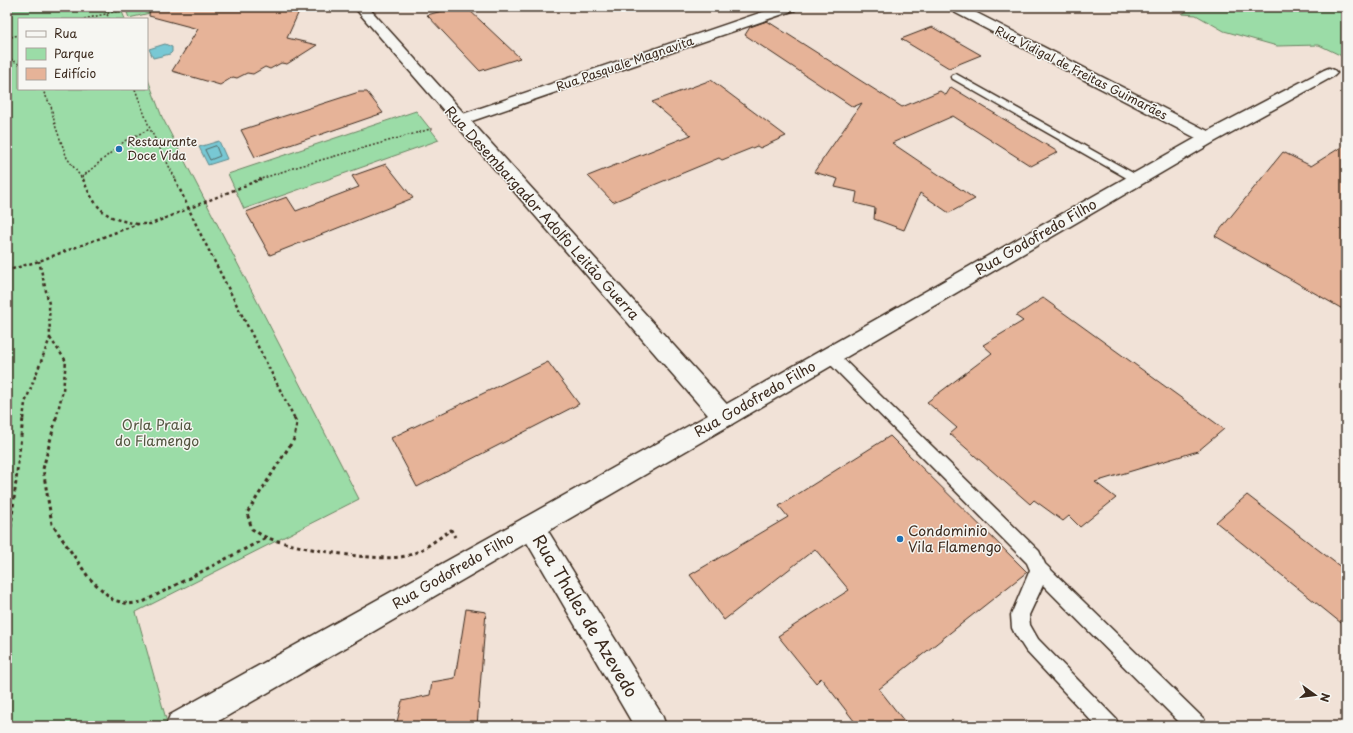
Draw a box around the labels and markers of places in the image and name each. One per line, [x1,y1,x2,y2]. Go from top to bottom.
place label: Restaurante Doce Vida [127,132,198,164]
marker: Restaurante Doce Vida [114,144,124,154]
place label: Condominio Vila Flamengo [908,520,1002,557]
marker: Condominio Vila Flamengo [895,534,905,544]

